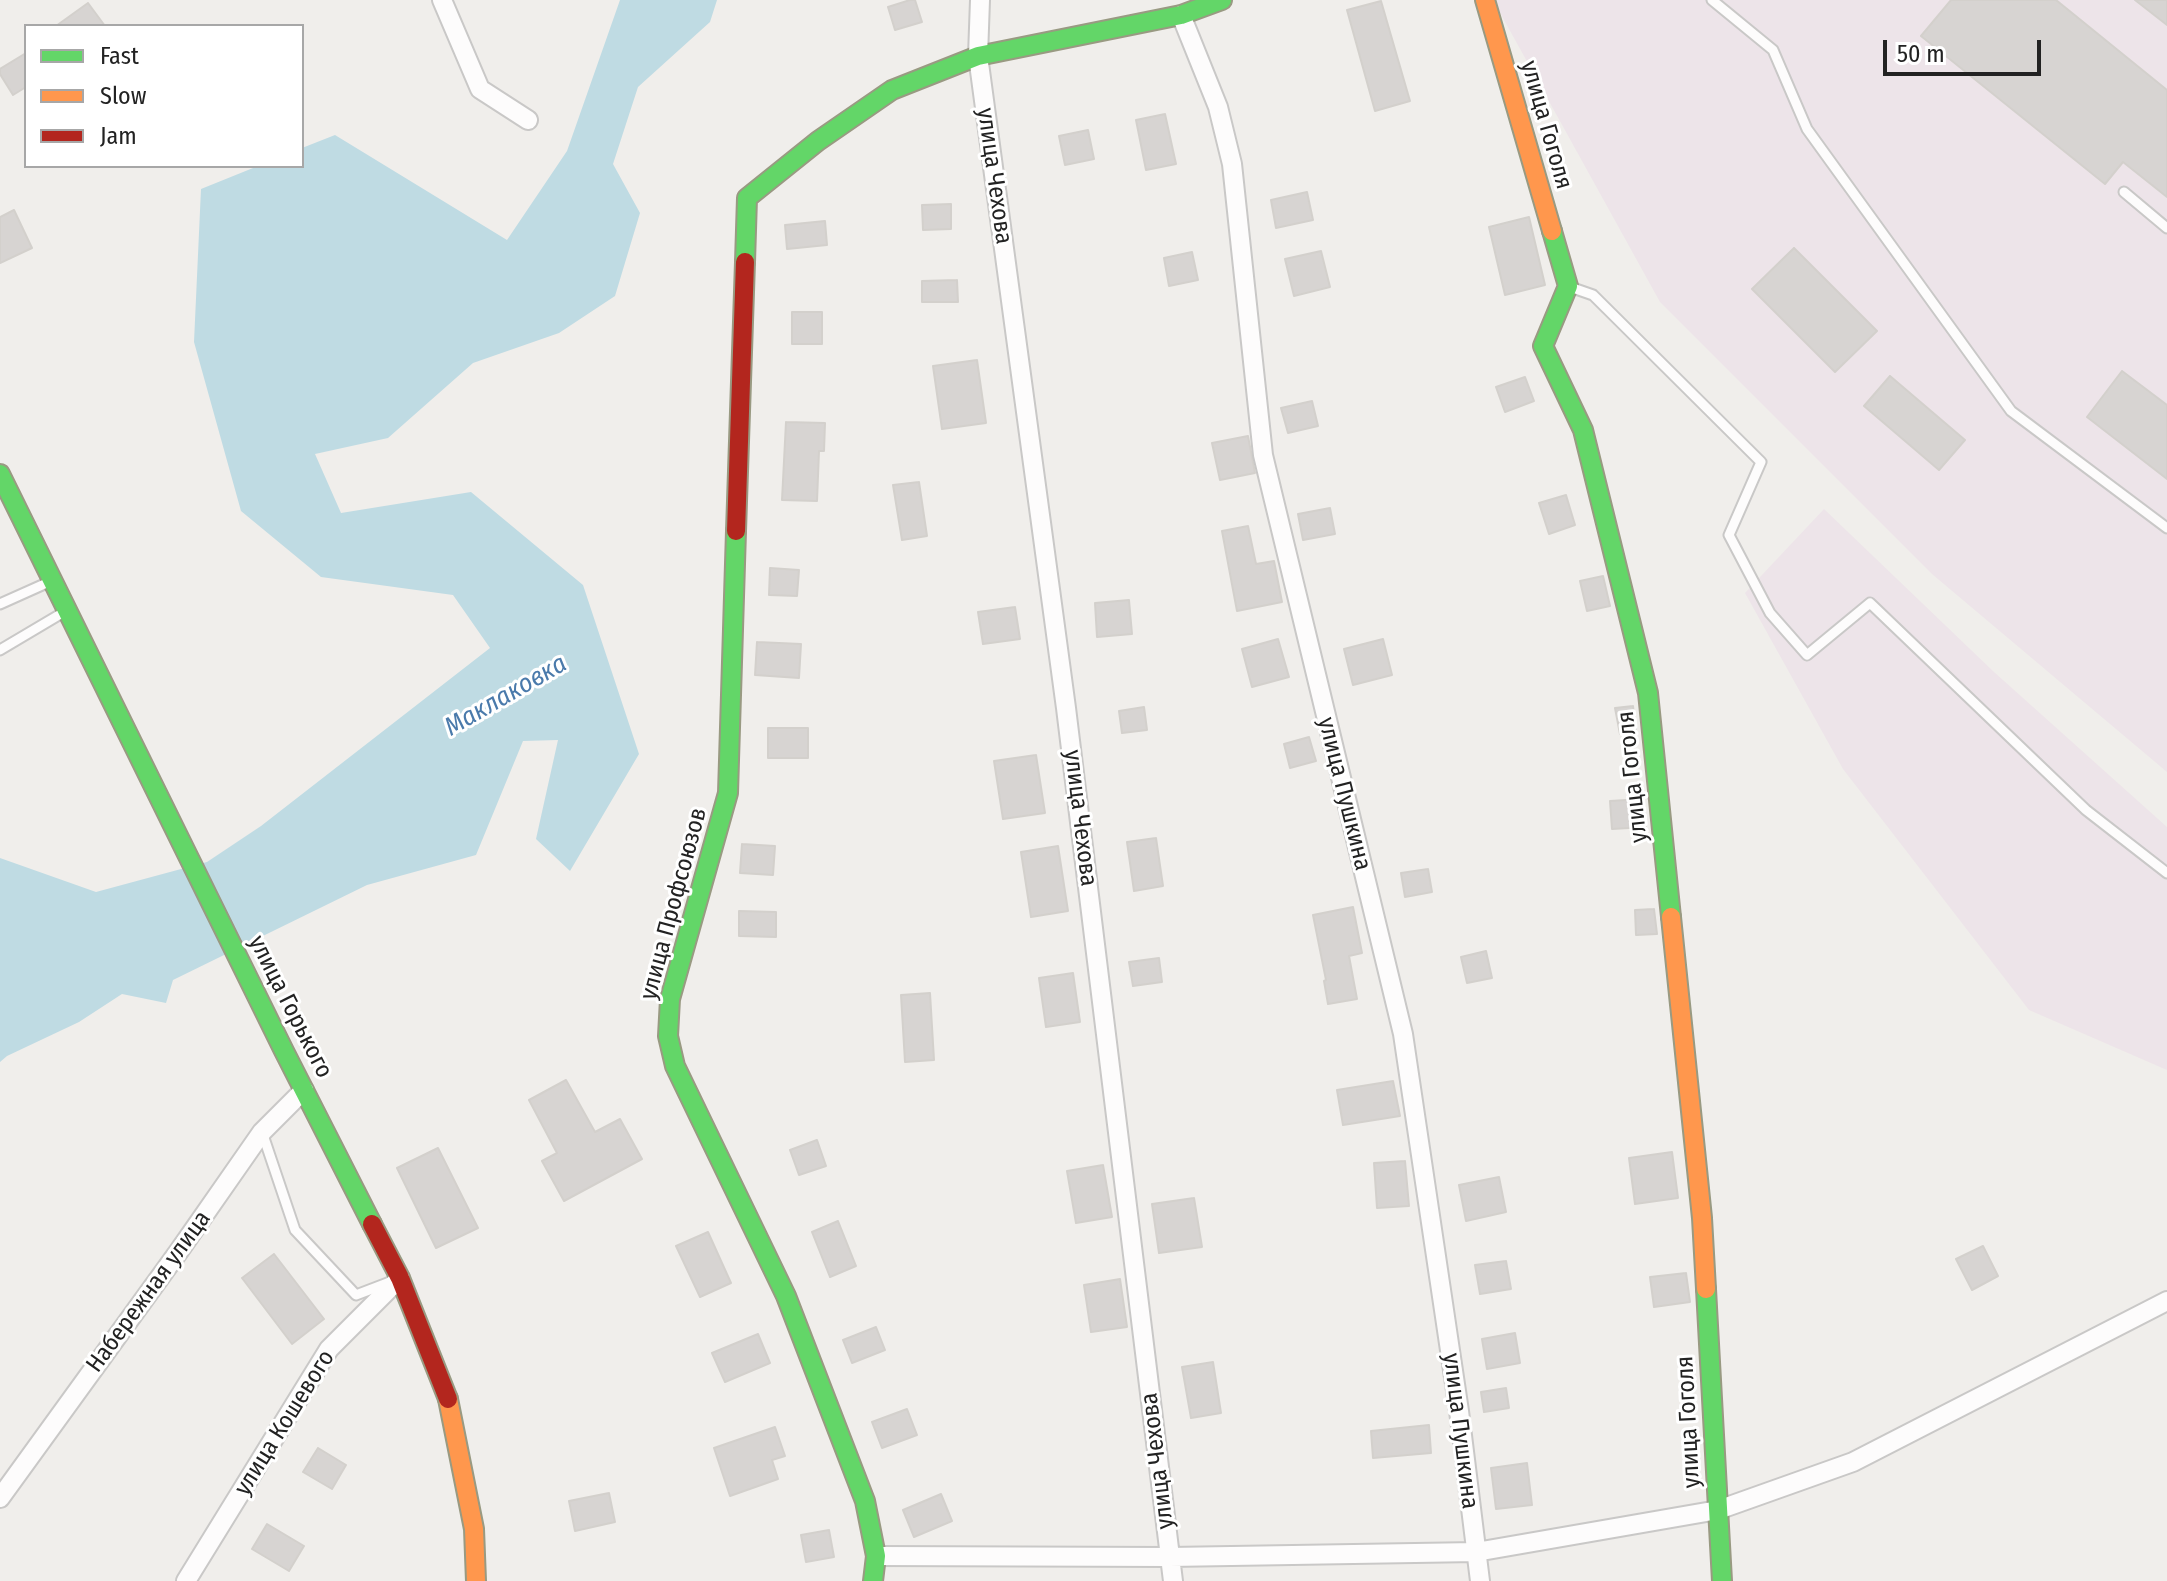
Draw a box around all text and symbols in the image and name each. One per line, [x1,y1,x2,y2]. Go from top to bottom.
legend [24,24,304,168]
scale bar [1887,24,2045,74]
text: 50 m [1897,40,1945,68]
text: Fast [100,42,139,70]
street label: улица Гоголя [1514,57,1578,193]
text: Slow [100,82,146,110]
street label: улица Чехова [970,106,1018,246]
text: Jam [100,122,137,150]
water label: Маклаковка [439,649,573,743]
street label: улица Гоголя [1612,710,1654,844]
street label: улица Пушкина [1311,714,1377,874]
street label: улица Чехова [1057,748,1103,888]
street label: улица Профсоюзов [635,805,713,1003]
street label: улица Горького [242,931,338,1083]
street label: Набережная улица [81,1206,217,1378]
street label: улица Кошевого [229,1345,341,1501]
street label: улица Пушкина [1436,1351,1484,1511]
street label: улица Гоголя [1671,1355,1707,1489]
street label: улица Чехова [1135,1391,1181,1531]

